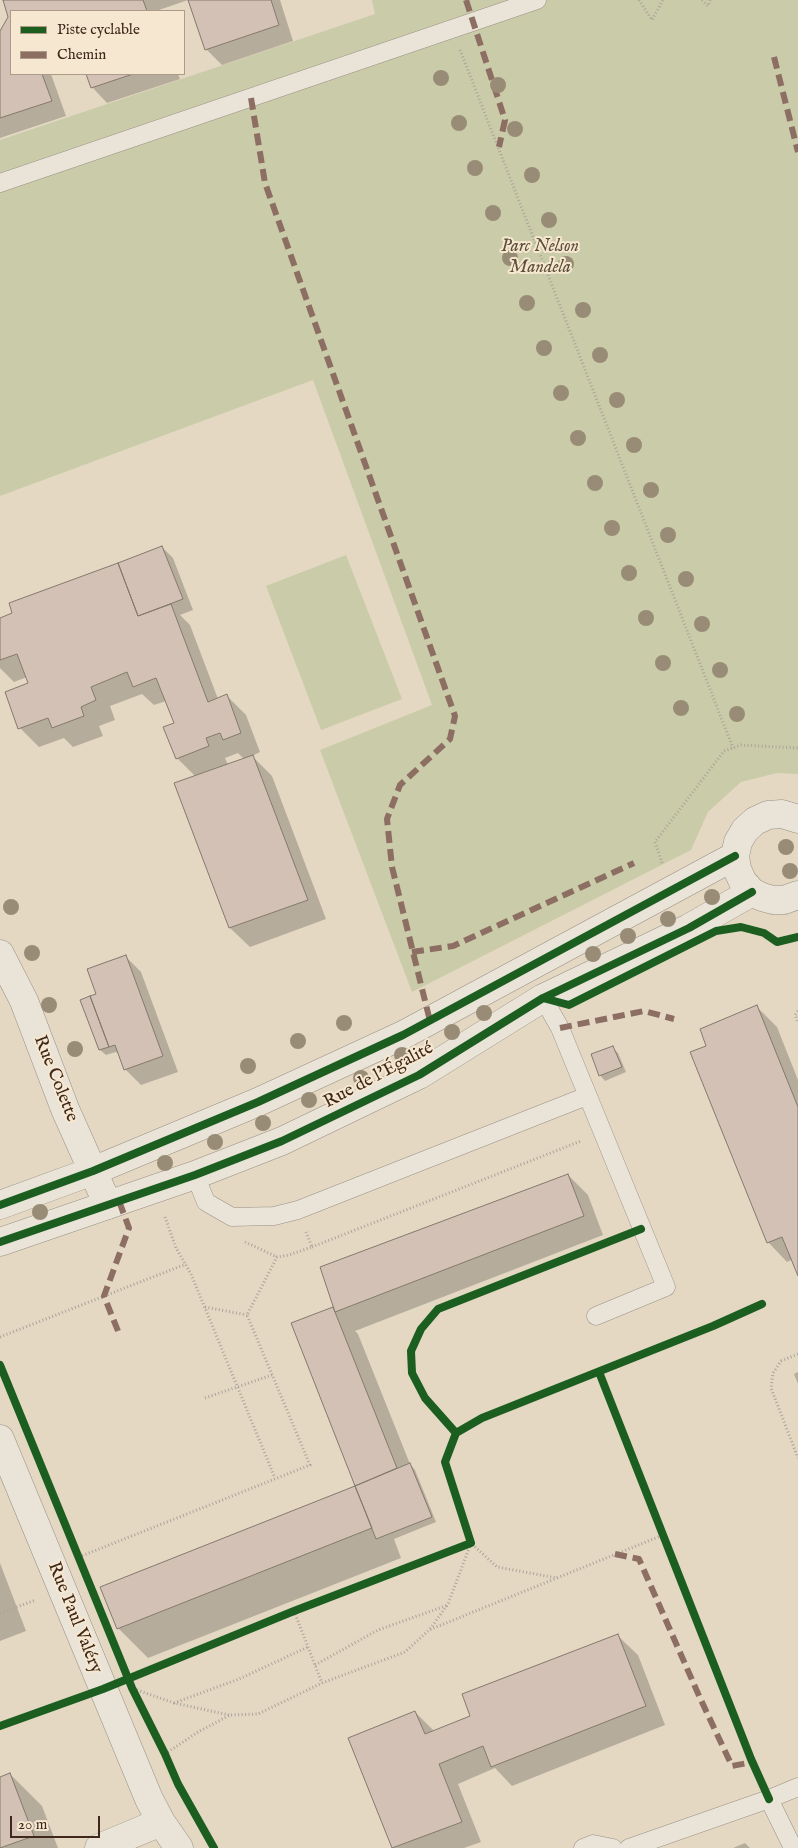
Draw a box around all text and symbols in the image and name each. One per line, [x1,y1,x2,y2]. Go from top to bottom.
legend [10,10,185,75]
text: Piste cyclable [57,20,140,39]
text: Chemin [57,45,106,64]
park label: Parc Nelson Mandela [501,236,579,278]
street label: Rue Colette [28,1033,82,1125]
street label: Rue de l'Égalité [321,1038,437,1114]
street label: Rue Paul Valéry [42,1559,106,1677]
scale bar [12,1806,102,1838]
text: 20 m [18,1815,47,1834]

